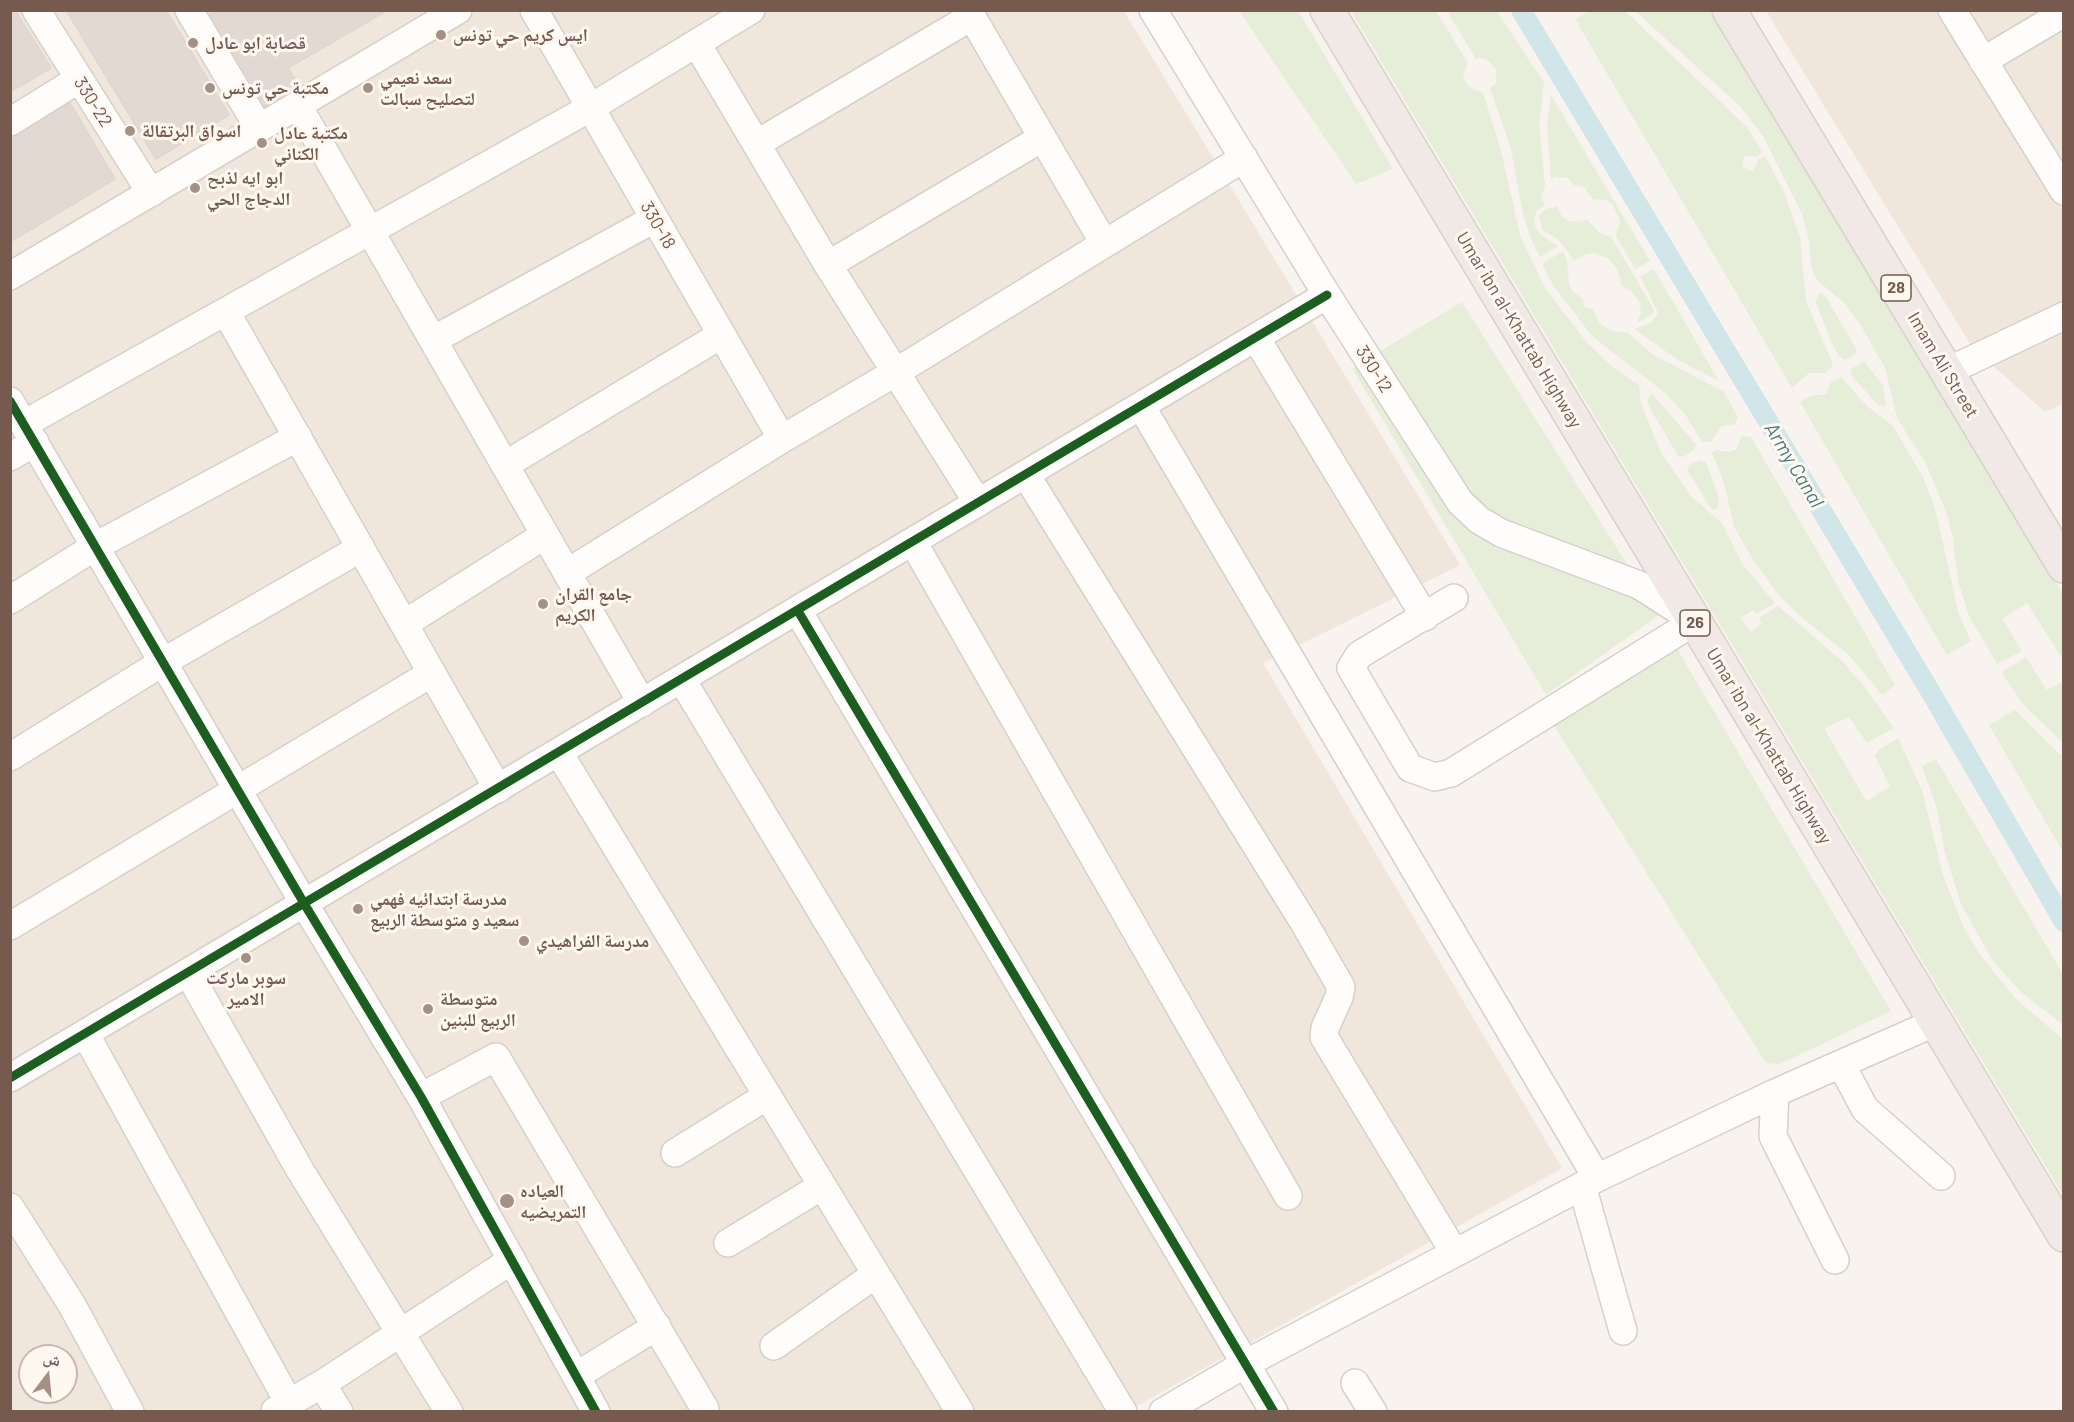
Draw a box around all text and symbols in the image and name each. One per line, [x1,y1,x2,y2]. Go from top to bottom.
place label: ايس كريم حي تونس [453,24,588,46]
marker: ايس كريم حي تونس [434,28,448,42]
place label: قصابة ابو عادل [205,32,306,54]
marker: قصابة ابو عادل [186,36,200,50]
place label: سعد نعيمي لتصليح سبالت [380,67,475,110]
street label: 330-22 [69,73,117,131]
place label: مكتبة حي تونس [222,77,329,99]
marker: مكتبة حي تونس [203,81,217,95]
marker: سعد نعيمي لتصليح سبالت [361,81,375,95]
place label: اسواق البرتقالة [142,120,241,142]
place label: مكتبة عادل الكناني [274,122,348,164]
marker: اسواق البرتقالة [123,124,137,138]
marker: مكتبة عادل الكناني [255,136,269,150]
place label: ابو ايه لذبح الدجاج الحي [207,167,290,210]
marker: ابو ايه لذبح الدجاج الحي [188,181,202,195]
street label: 330-18 [636,197,680,253]
street label: Umar ibn al-Khattab Highway [1452,228,1586,432]
road number: 28 [1881,275,1911,301]
street label: Imam Ali Street [1903,308,1983,422]
street label: 330-12 [1351,341,1397,397]
water label: Army Canal [1759,418,1829,512]
place label: جامع القران الكريم [555,583,632,626]
marker: جامع القران الكريم [536,597,550,611]
road number: 26 [1680,610,1710,636]
street label: Umar ibn al-Khattab Highway [1702,644,1836,848]
place label: مدرسة ابتدائيه فهمي سعيد و متوسطة الربيع [370,888,519,930]
marker: مدرسة ابتدائيه فهمي سعيد و متوسطة الربيع [351,902,365,916]
place label: مدرسة الفراهيدي [536,930,649,952]
marker: مدرسة الفراهيدي [517,934,531,948]
marker: سوبر ماركت الامير [239,951,253,965]
place label: سوبر ماركت الامير [206,967,286,1010]
place label: متوسطة الربيع للبنين [440,988,516,1030]
marker: متوسطة الربيع للبنين [421,1002,435,1016]
place label: العياده التمريضيه [520,1180,586,1222]
marker: العياده التمريضيه [498,1192,516,1210]
north arrow [18,1344,78,1404]
text: ش [42,1347,63,1370]

